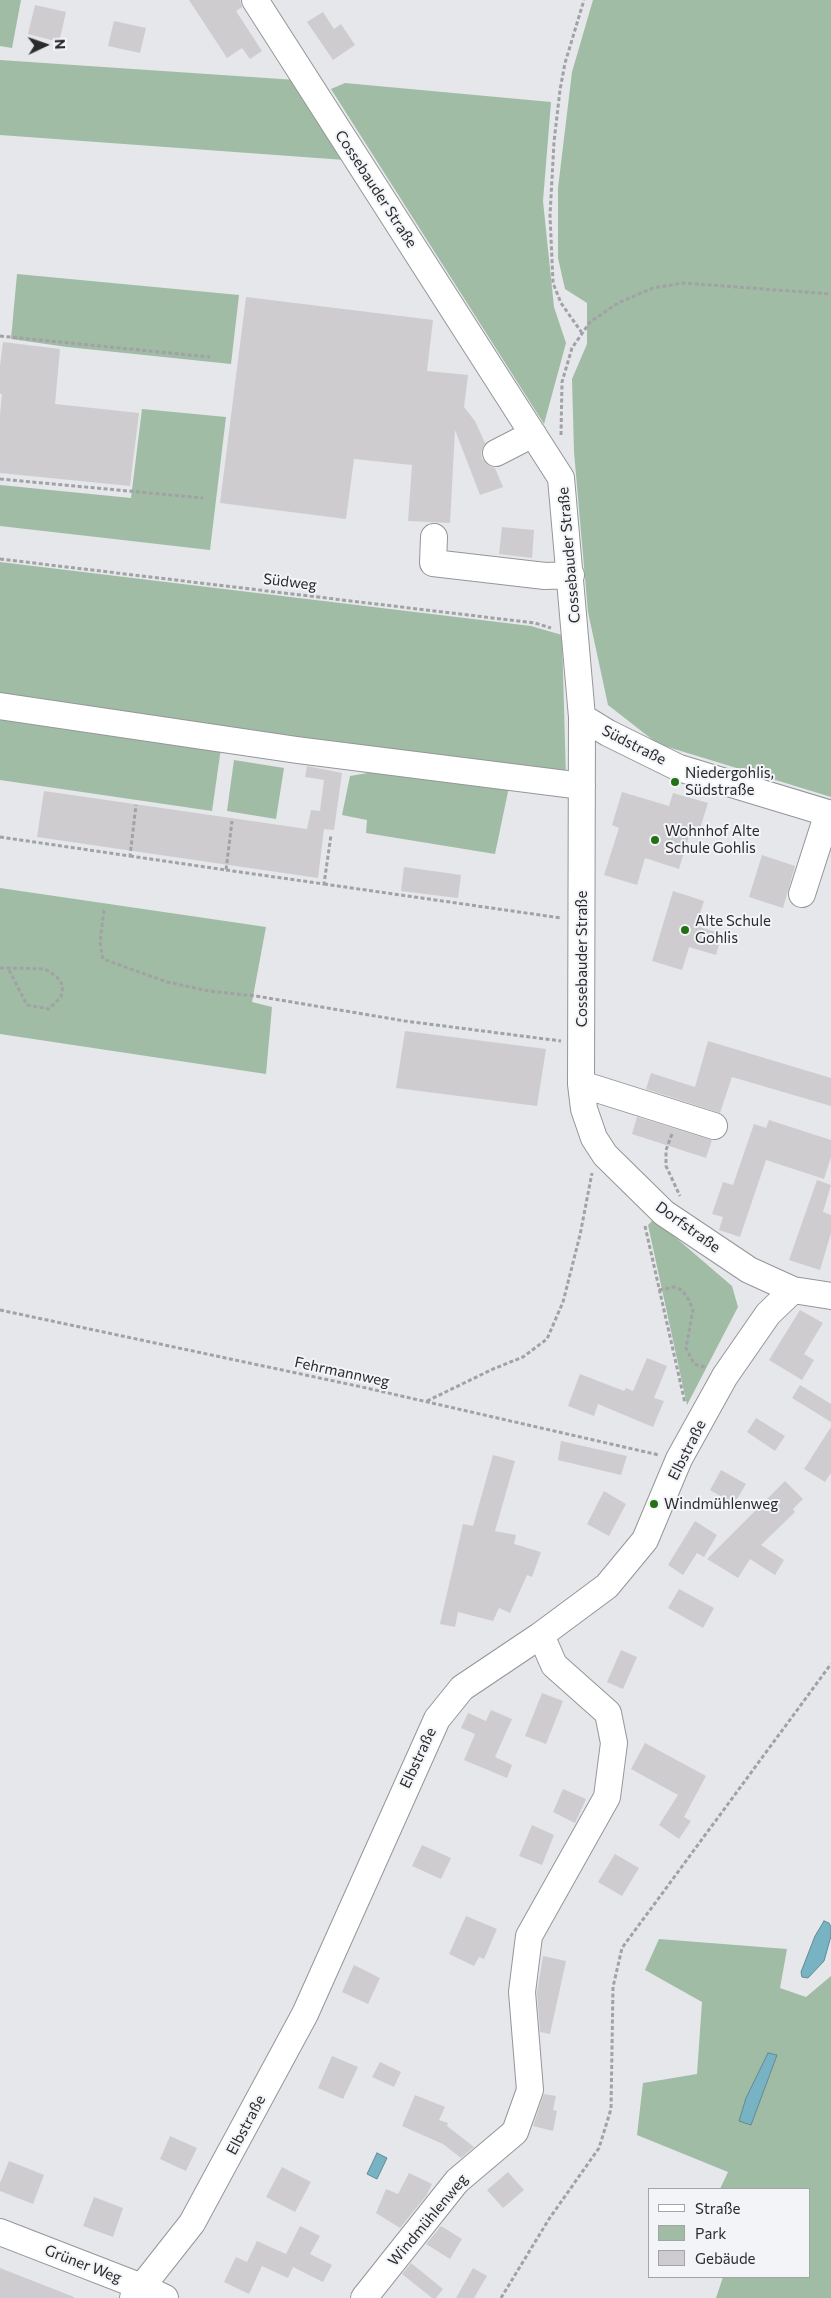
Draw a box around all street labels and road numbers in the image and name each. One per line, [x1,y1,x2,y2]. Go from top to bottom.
street label: Cossebauder Straße [331,127,421,251]
street label: Cossebauder Straße [554,486,584,624]
street label: Südweg [262,570,318,594]
street label: Südstraße [599,721,669,769]
street label: Cossebauder Straße [573,891,591,1027]
street label: Dorfstraße [652,1198,724,1256]
street label: Fehrmannweg [293,1353,391,1391]
street label: Elbstraße [664,1417,710,1483]
street label: Elbstraße [396,1725,440,1791]
street label: Elbstraße [223,2092,269,2158]
street label: Windmühlenweg [384,2170,472,2270]
street label: Grüner Weg [42,2241,124,2287]

